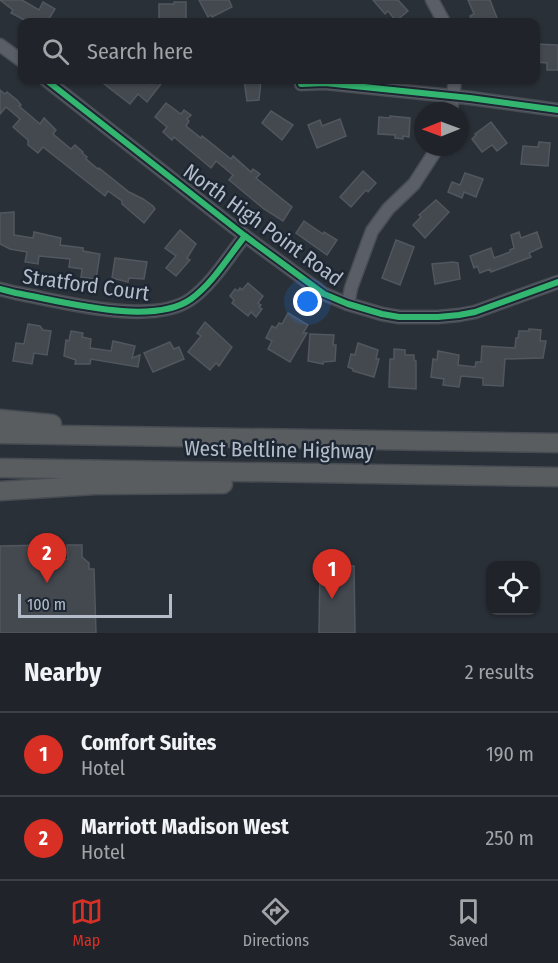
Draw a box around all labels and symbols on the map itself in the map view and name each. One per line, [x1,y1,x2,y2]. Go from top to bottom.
north arrow [414,102,468,156]
street label: North High Point Road [178,158,348,292]
street label: Stratford Court [21,263,151,307]
your location [293,287,322,316]
street label: West Beltline Highway [184,435,375,465]
pin: 2 [28,534,66,583]
pin: 1 [312,550,352,599]
scale bar [18,591,172,618]

